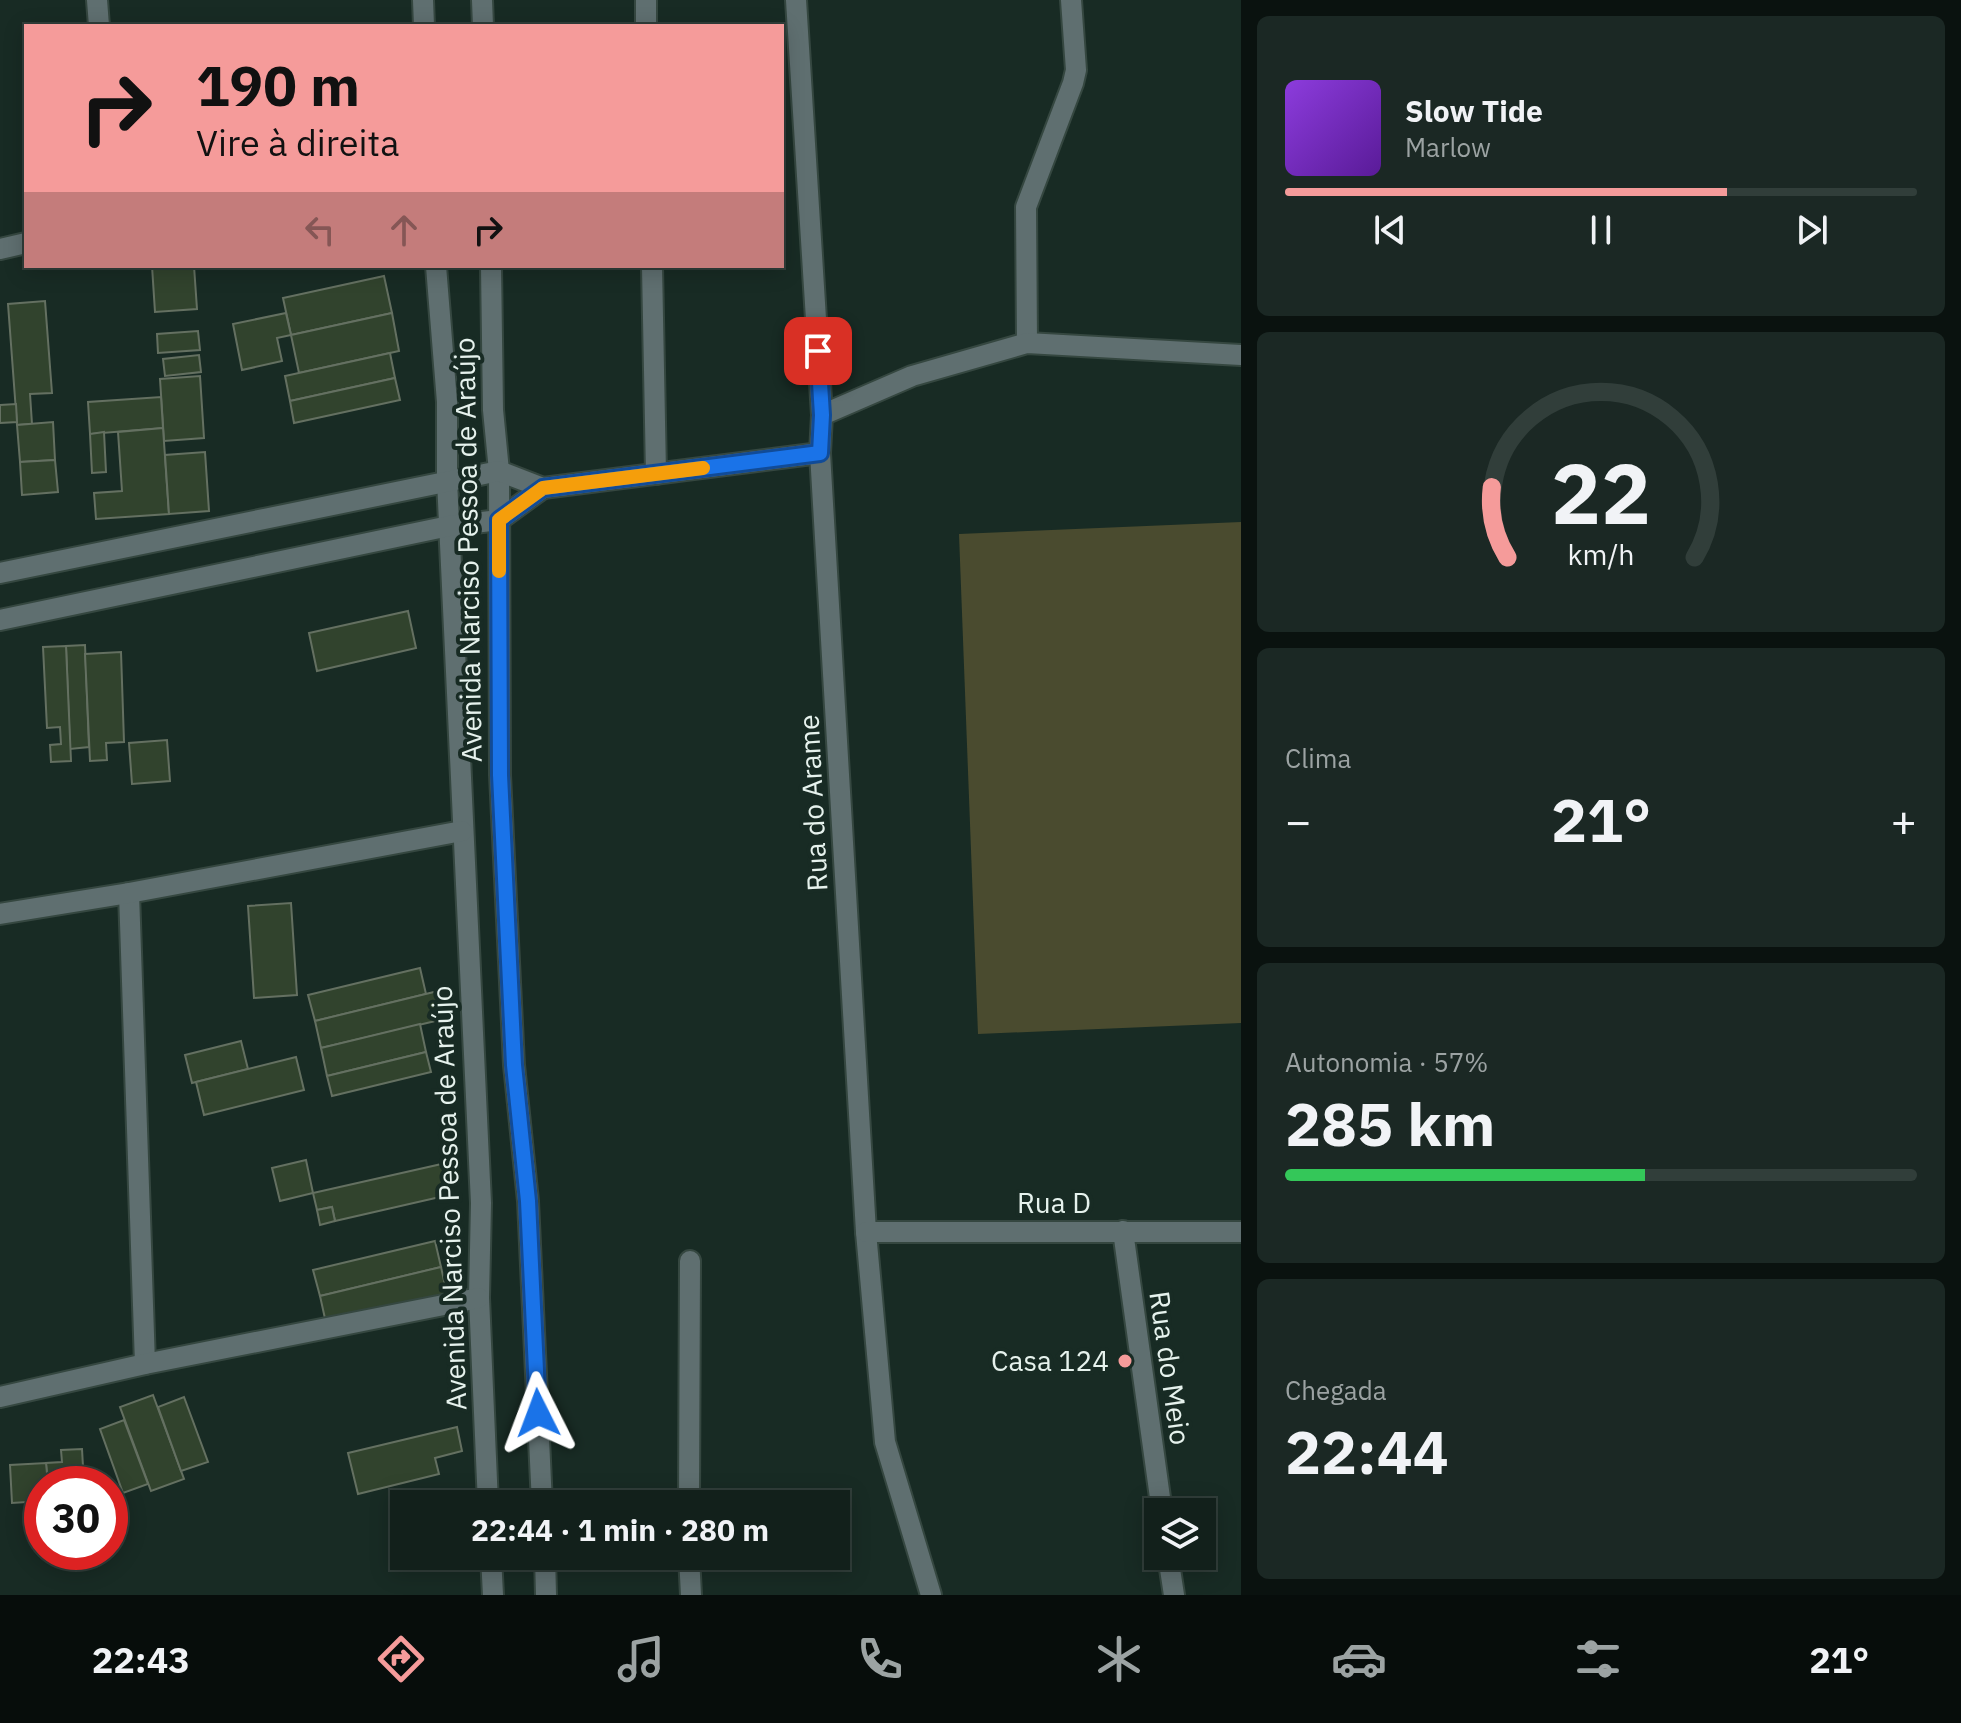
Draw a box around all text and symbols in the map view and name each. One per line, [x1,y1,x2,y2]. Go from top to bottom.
text: 190 m [196,49,360,121]
icon: right [64,56,168,160]
text: Slow Tide [1405,91,1543,130]
text: Vire à direita [196,119,399,166]
text: Marlow [1405,130,1491,164]
icon: left [298,208,342,252]
icon: ahead [382,208,426,252]
icon: right [466,208,510,252]
icon: previous [1368,208,1412,252]
icon: pause [1579,208,1623,252]
icon: next [1790,208,1834,252]
pin [784,317,852,385]
icon: arrive [796,329,840,373]
street label: Avenida Narciso Pessoa de Araújo [445,337,490,763]
text: 22 [1551,438,1651,546]
text: km/h [1567,536,1635,573]
street label: Rua do Arame [789,714,836,892]
text: Clima [1285,741,1351,775]
text: 21° [1551,780,1651,859]
text: − [1285,792,1311,849]
text: + [1891,792,1917,849]
street label: Avenida Narciso Pessoa de Araújo [423,985,474,1411]
text: Autonomia · 57% [1285,1045,1488,1079]
text: 285 km [1285,1084,1495,1163]
street label: Rua D [1017,1184,1091,1221]
street label: Rua do Meio [1141,1289,1200,1447]
place label: Casa 124 [991,1342,1109,1379]
marker: Casa 124 [1116,1352,1134,1370]
position arrow [496,1371,580,1455]
text: Chegada [1285,1373,1387,1407]
text: 22:44 [1285,1412,1449,1491]
speed limit sign: 30 [24,1466,128,1570]
map controls [1144,1498,1216,1570]
button: layers [1144,1498,1216,1570]
text: 22:44 · 1 min · 280 m [471,1510,769,1549]
icon: directions [373,1631,429,1687]
icon: music [613,1631,669,1687]
icon: phone [852,1631,908,1687]
icon: climate [1091,1631,1147,1687]
icon: car [1331,1631,1387,1687]
icon: filters [1570,1631,1626,1687]
text: 22:43 [92,1636,190,1683]
text: 21° [1809,1636,1869,1683]

